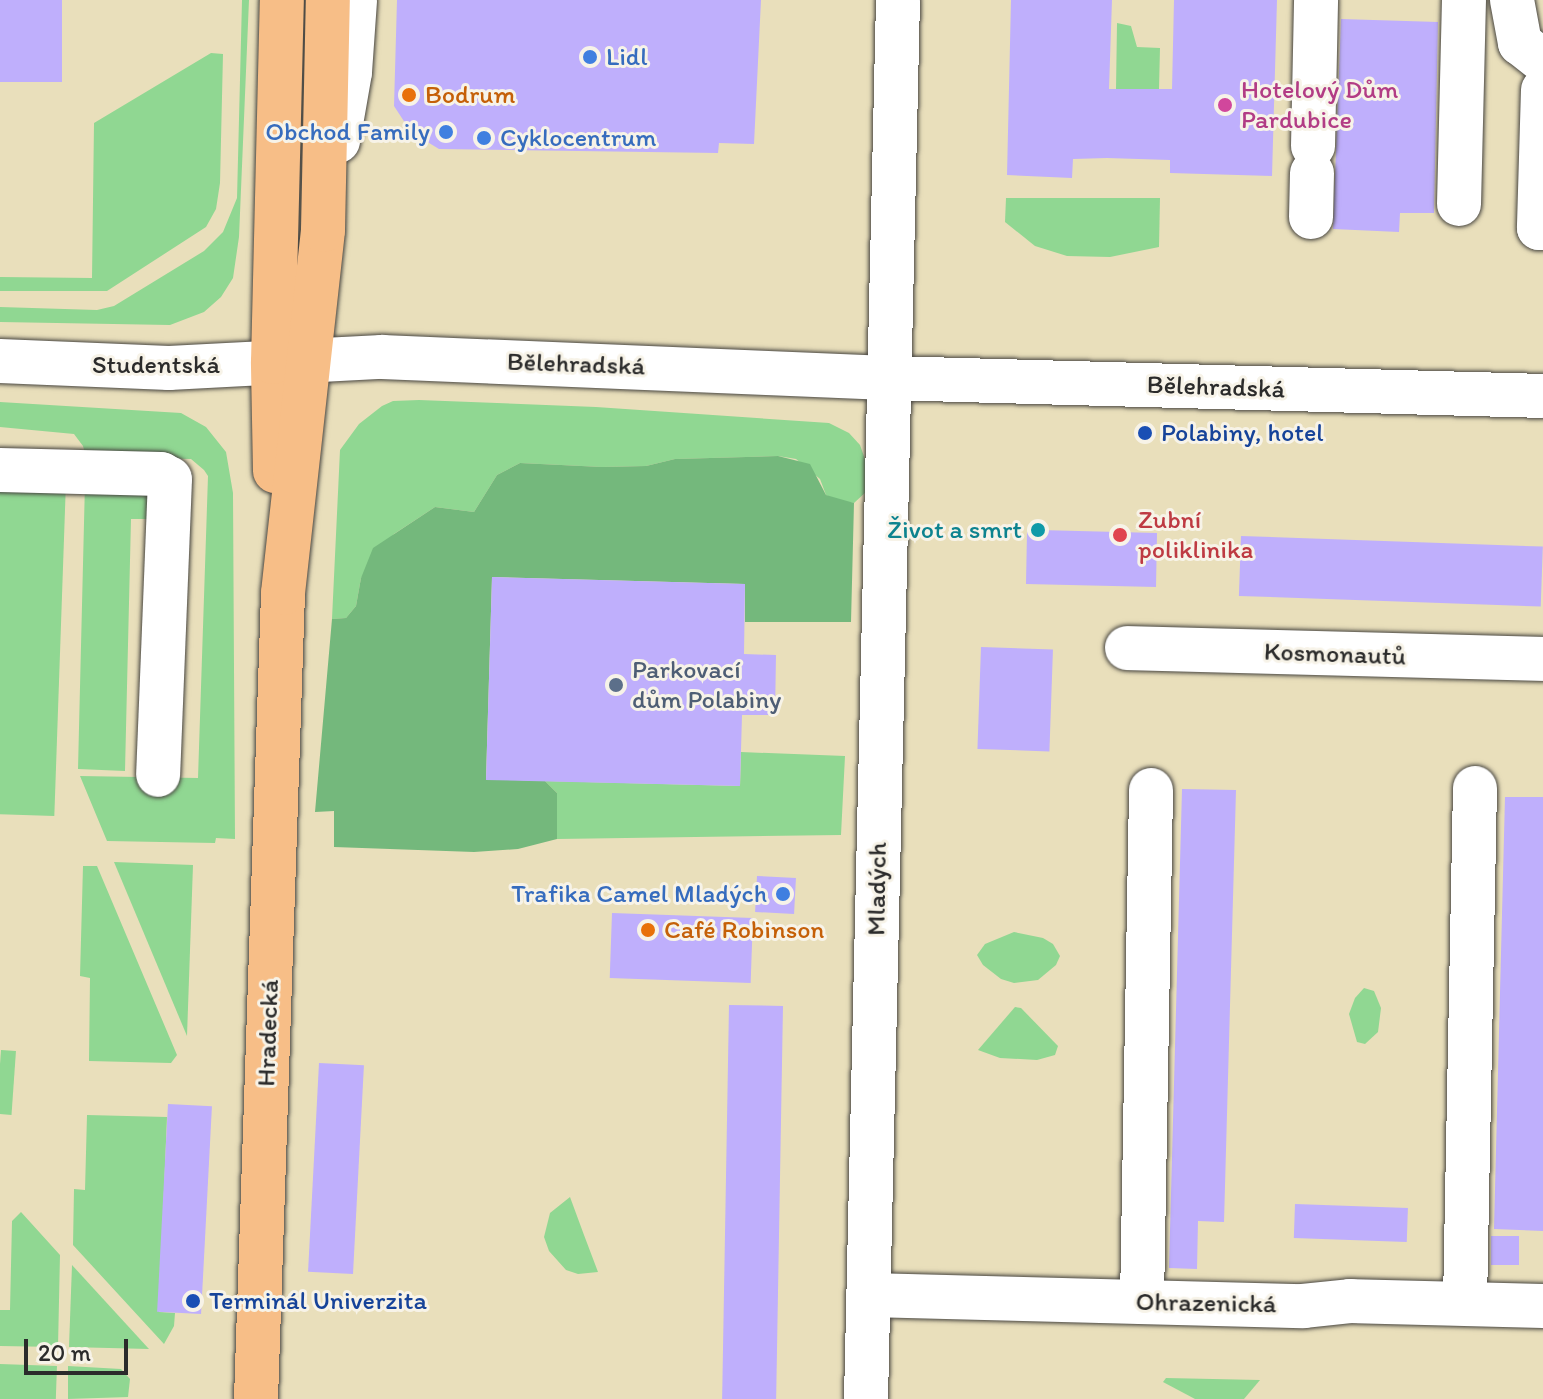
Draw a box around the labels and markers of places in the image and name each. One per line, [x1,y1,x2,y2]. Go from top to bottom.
place label: Lidl [606,41,647,73]
marker: Lidl [581,48,599,66]
place label: Hotelový Dům Pardubice [1241,74,1398,136]
place label: Bodrum [425,79,515,111]
marker: Bodrum [400,86,418,104]
marker: Hotelový Dům Pardubice [1216,96,1234,114]
place label: Obchod Family [264,116,430,148]
place label: Cyklocentrum [500,122,656,154]
marker: Obchod Family [437,123,455,141]
marker: Cyklocentrum [475,129,493,147]
place label: Polabiny, hotel [1161,417,1324,449]
marker: Polabiny, hotel [1136,424,1154,442]
place label: Zubní poliklinika [1138,504,1253,566]
place label: Život a smrt [888,514,1022,546]
marker: Život a smrt [1029,521,1047,539]
marker: Zubní poliklinika [1109,524,1131,546]
place label: Parkovací dům Polabiny [632,654,782,716]
marker: Parkovací dům Polabiny [607,676,625,694]
place label: Trafika Camel Mladých [511,878,767,910]
marker: Trafika Camel Mladých [774,885,792,903]
place label: Café Robinson [664,914,824,946]
marker: Café Robinson [639,921,657,939]
place label: Terminál Univerzita [209,1285,428,1317]
marker: Terminál Univerzita [184,1292,202,1310]

